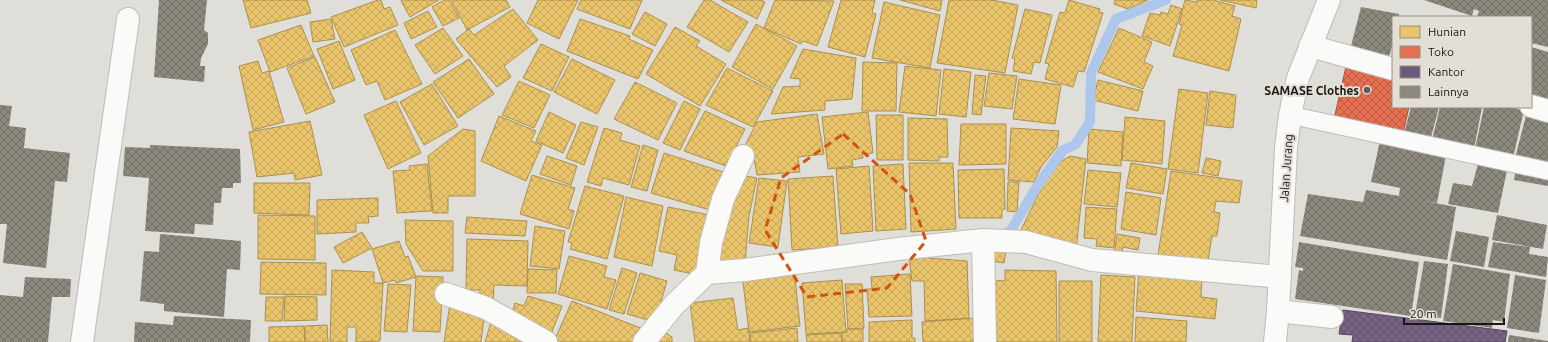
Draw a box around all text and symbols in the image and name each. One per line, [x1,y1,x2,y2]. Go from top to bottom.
legend [1392,16,1532,108]
text: Hunian [1428,25,1466,38]
text: Toko [1428,45,1454,58]
text: Kantor [1428,65,1465,78]
place label: SAMASE Clothes [1264,84,1359,97]
marker: SAMASE Clothes [1362,85,1372,95]
text: Lainnya [1428,85,1469,98]
street label: Jalan Jurang [1277,134,1295,202]
scale bar [1404,300,1504,326]
text: 20 m [1410,307,1437,320]

